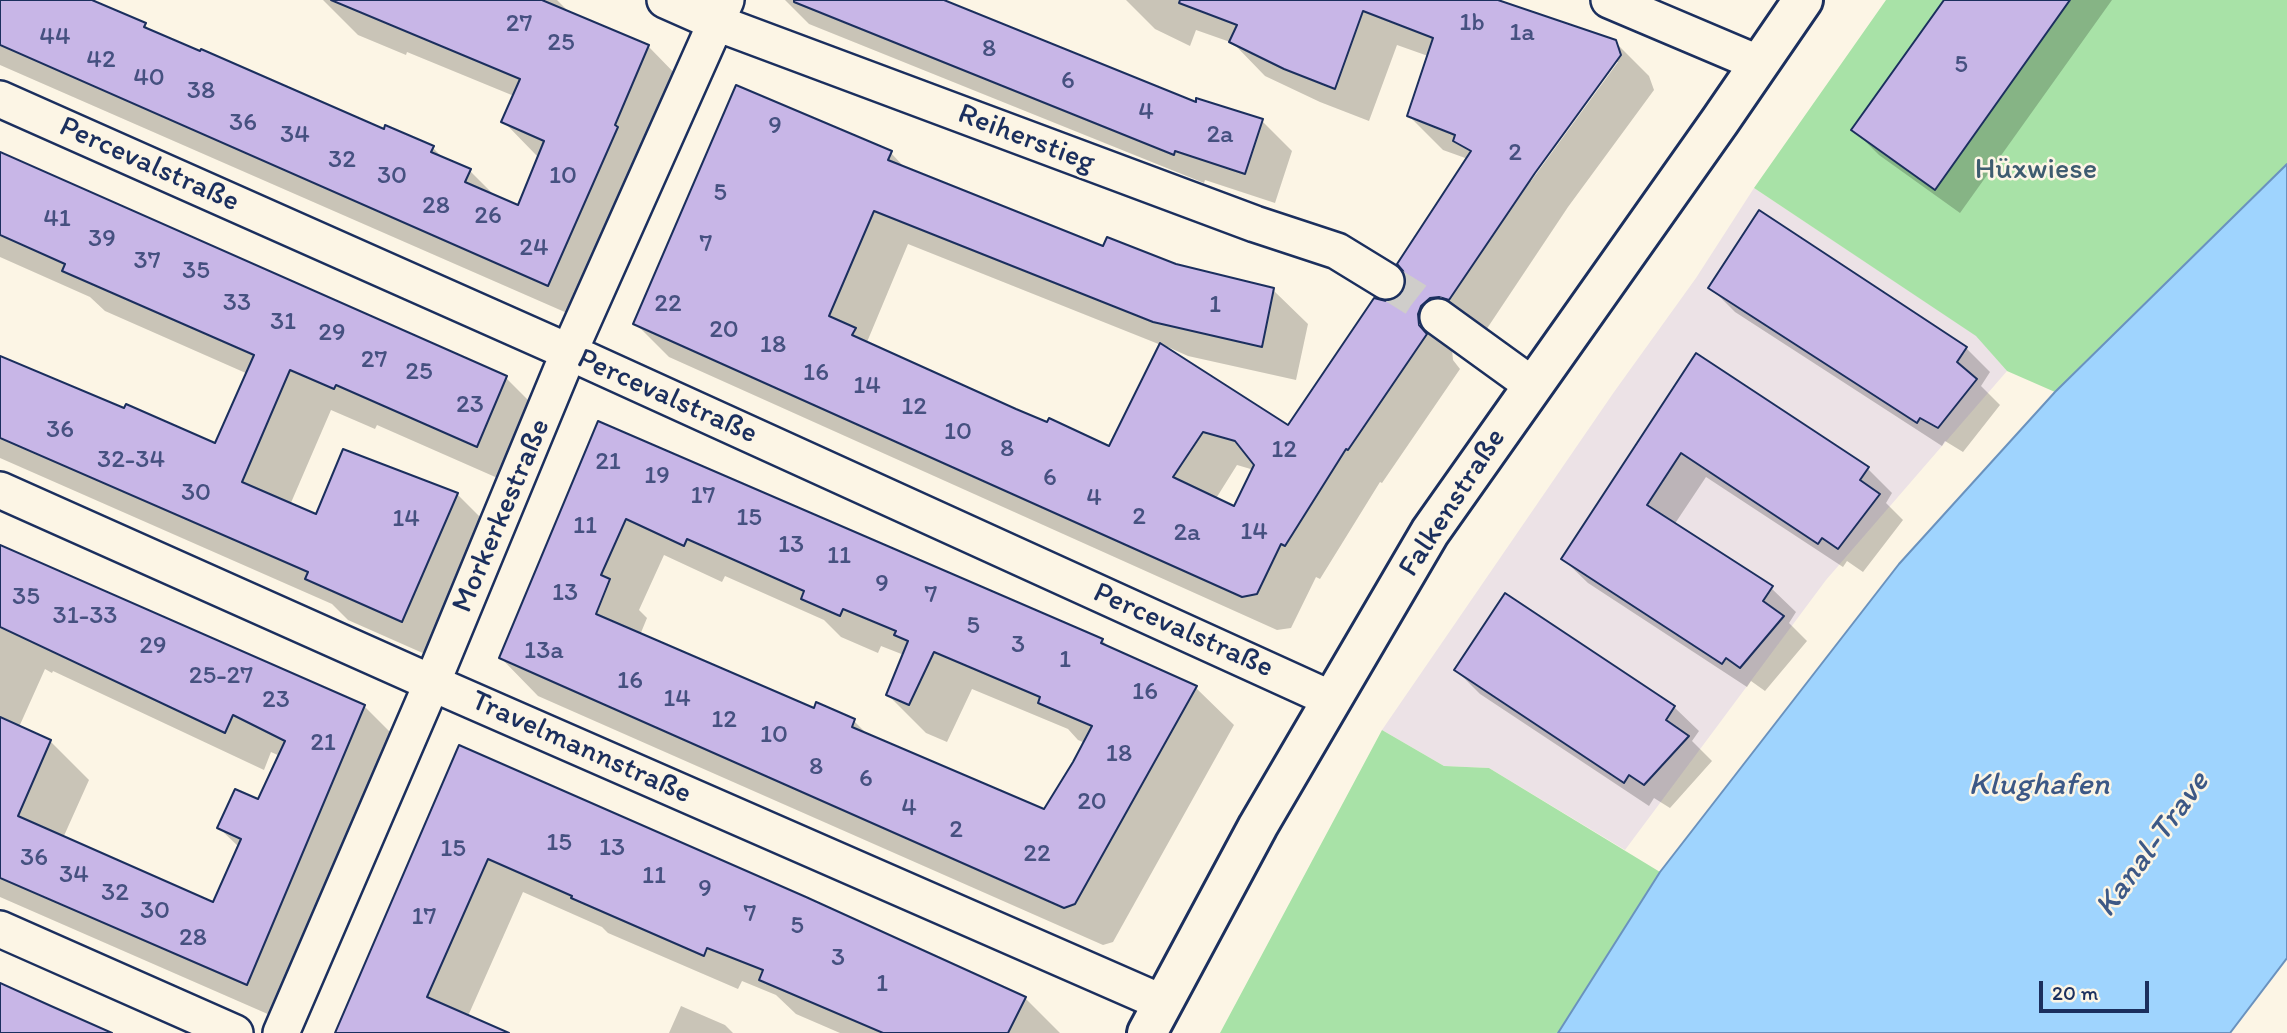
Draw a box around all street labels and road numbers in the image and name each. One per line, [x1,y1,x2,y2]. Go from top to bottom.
street label: Reiherstieg [952,96,1100,182]
street label: Percevalstraße [53,109,245,221]
street label: Percevalstraße [571,341,763,453]
street label: Morkerkestraße [445,414,559,618]
street label: Falkenstraße [1392,422,1514,584]
street label: Percevalstraße [1087,575,1279,687]
street label: Travelmannstraße [465,683,697,813]

